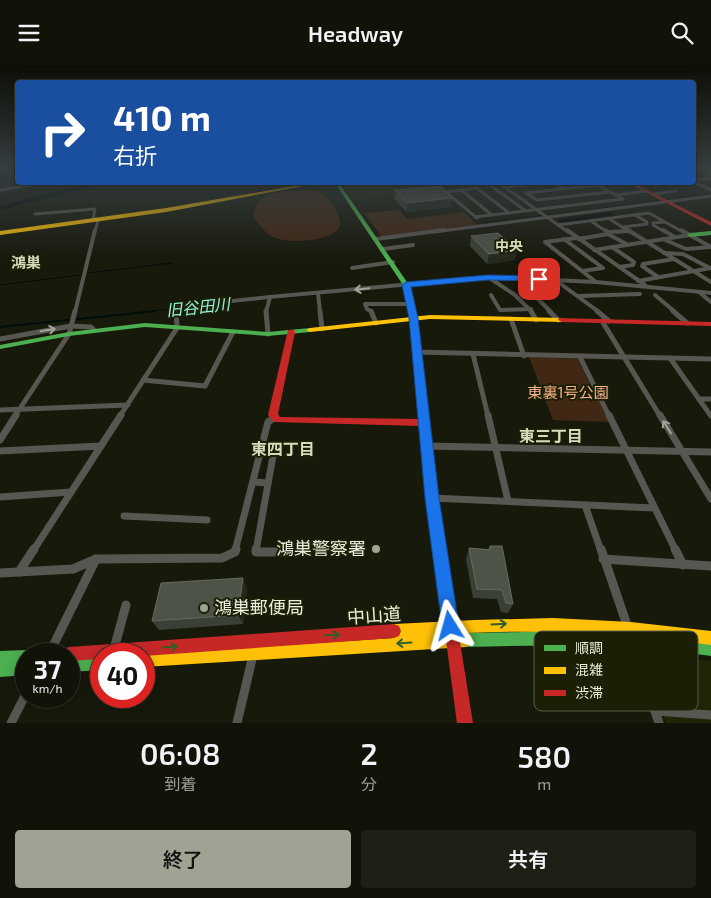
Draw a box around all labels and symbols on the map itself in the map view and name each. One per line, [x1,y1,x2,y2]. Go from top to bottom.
district label: 中央 [495,237,523,254]
district label: 鴻巣 [11,253,41,271]
pin [518,258,560,300]
one-way arrow [354,284,370,294]
water label: 旧谷田川 [165,294,233,319]
one-way arrow [39,324,55,334]
park label: 東裏1号公園 [528,383,608,401]
one-way arrow [662,421,672,435]
district label: 東三丁目 [519,426,583,445]
district label: 東四丁目 [251,439,315,458]
place label: 鴻巣警察署 [276,537,366,559]
marker: 鴻巣警察署 [370,543,382,555]
place label: 鴻巣郵便局 [214,596,304,618]
position arrow [423,599,475,651]
marker: 鴻巣郵便局 [198,602,210,614]
street label: 中山道 [346,602,402,628]
one-way arrow [491,619,507,628]
one-way arrow [324,631,340,640]
legend [534,631,698,711]
one-way arrow [396,639,412,648]
text: 順調 [575,639,603,656]
one-way arrow [161,642,177,652]
speed limit sign: 40 [90,643,155,708]
text: 混雑 [575,661,603,678]
text: 渋滞 [575,684,603,701]

